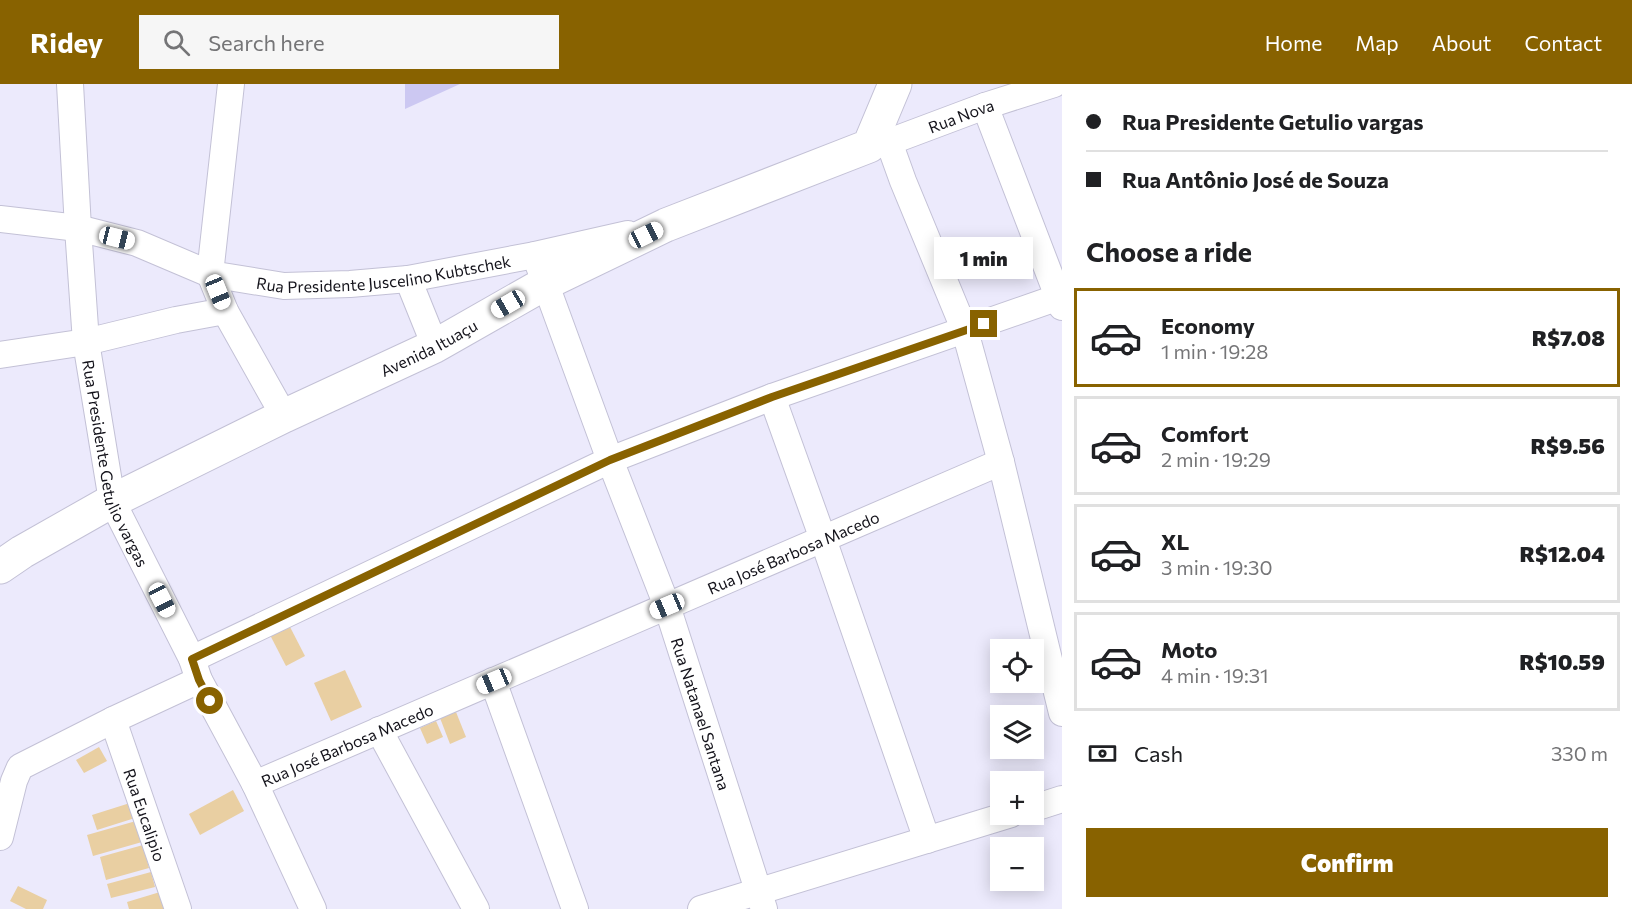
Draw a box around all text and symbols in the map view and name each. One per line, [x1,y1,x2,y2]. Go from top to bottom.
search box [139,15,559,69]
text: Ridey [30,25,103,59]
icon: search [160,26,193,59]
text: Search here [208,29,325,56]
text: Home [1265,30,1322,55]
text: Map [1355,30,1399,55]
text: About [1432,30,1491,55]
text: Contact [1524,30,1602,55]
street label: Rua Nova [925,94,996,136]
text: Rua Presidente Getulio vargas [1122,108,1424,135]
text: Rua Antônio José de Souza [1122,166,1389,193]
car [626,219,666,251]
car [97,225,137,251]
text: Choose a ride [1086,235,1252,268]
callout: 1 min [934,237,1034,279]
text: 1 min [959,246,1008,270]
street label: Rua Presidente Juscelino Kubtschek [255,250,512,295]
car [203,272,233,312]
car [488,287,528,321]
route end [970,310,997,337]
icon: car [1089,311,1143,365]
text: Economy [1161,312,1255,339]
street label: Avenida Ituaçu [377,315,480,380]
text: R$7.08 [1532,324,1605,351]
text: 1 min · 19:28 [1161,339,1268,363]
street label: Rua Presidente Getulio vargas [79,358,153,570]
icon: car [1089,419,1143,473]
text: Comfort [1161,420,1249,447]
text: R$9.56 [1531,432,1605,459]
text: 2 min · 19:29 [1161,447,1271,471]
street label: Rua José Barbosa Macedo [704,506,882,597]
icon: car [1089,527,1143,581]
text: XL [1161,528,1189,555]
text: R$12.04 [1519,540,1605,567]
text: 3 min · 19:30 [1161,555,1273,579]
car [146,580,178,620]
car [647,591,687,621]
street label: Rua Natanael Santana [668,635,735,792]
icon: car [1089,635,1143,689]
text: Moto [1161,636,1217,663]
map controls [990,639,1044,891]
button: locate [990,639,1044,693]
text: R$10.59 [1519,648,1605,675]
text: 4 min · 19:31 [1161,663,1269,687]
car [474,666,514,696]
route start [196,687,223,714]
street label: Rua José Barbosa Macedo [258,699,436,790]
button: layers [990,705,1044,759]
icon: cash [1086,737,1119,770]
text: Cash [1134,740,1183,767]
text: 330 m [1551,741,1608,765]
street label: Rua Eucalipio [121,766,170,864]
button: + [990,771,1044,825]
button: Confirm [1086,828,1608,897]
button: − [990,837,1044,891]

